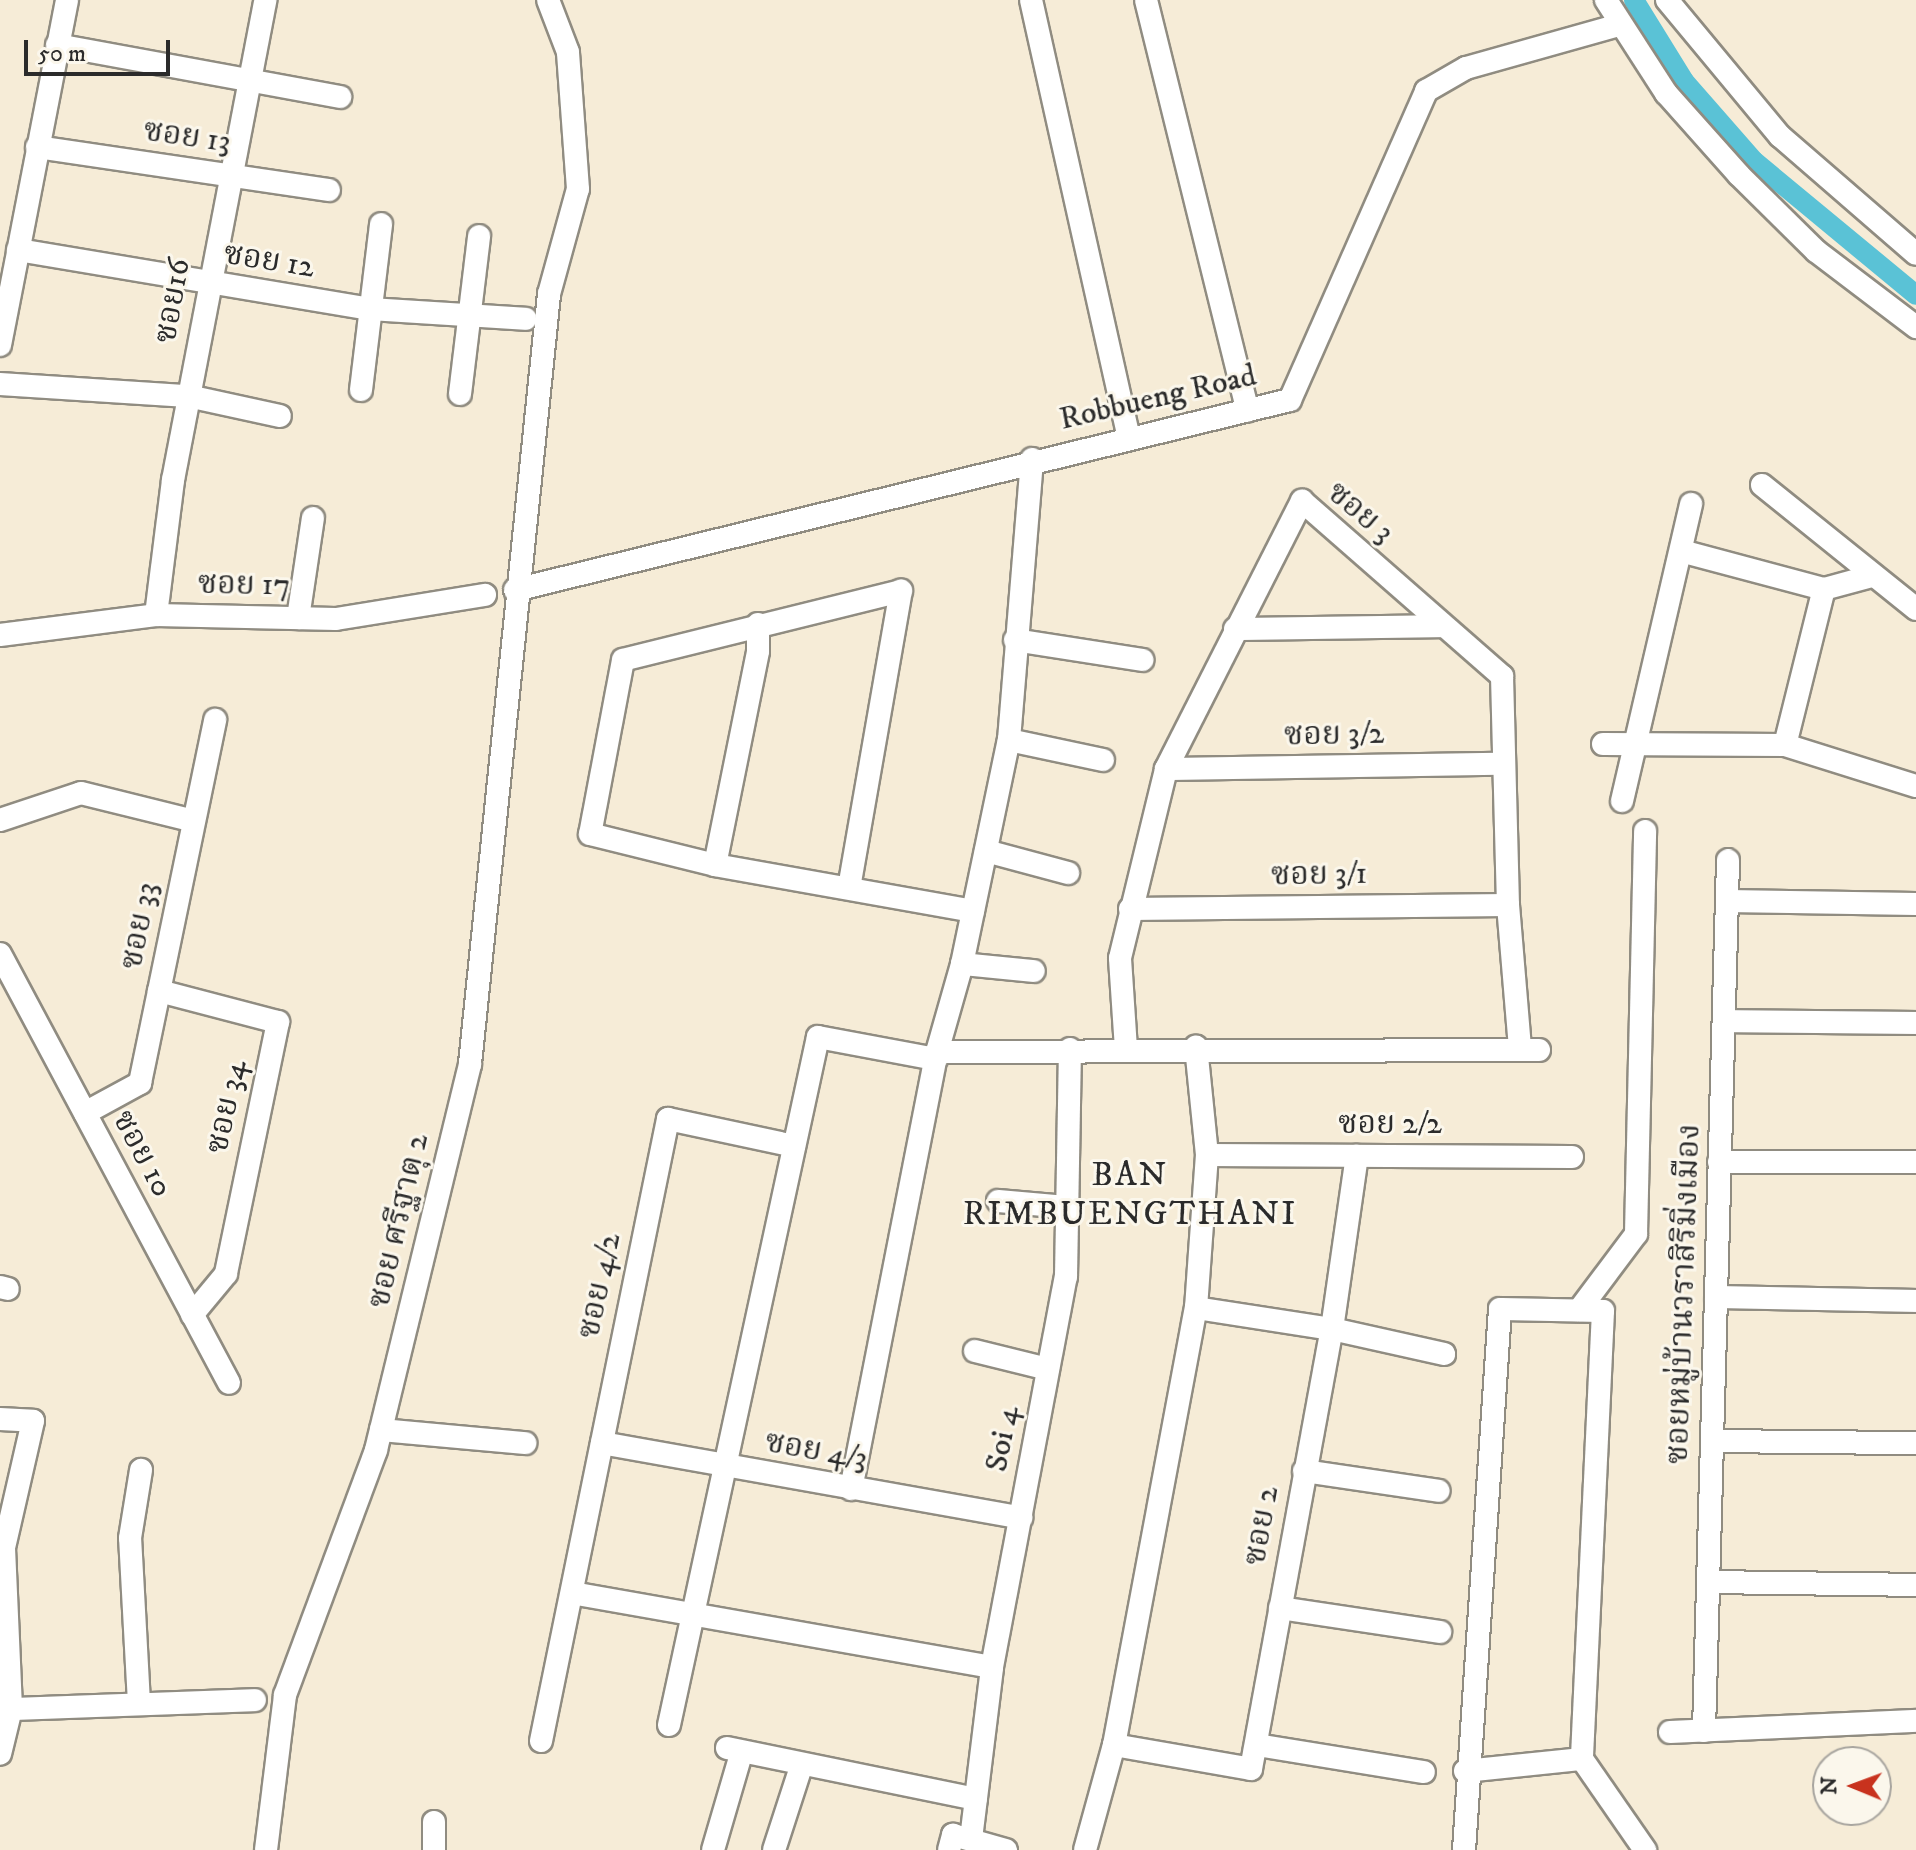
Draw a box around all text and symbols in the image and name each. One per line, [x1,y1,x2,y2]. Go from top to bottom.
scale bar [28,24,174,74]
text: 50 m [38,39,86,69]
street label: ซอย 13 [141,112,233,162]
street label: ซอย 12 [221,235,317,287]
street label: ซอย16 [147,256,199,346]
street label: Robbueng Road [1056,357,1260,439]
street label: ซอย 3 [1319,474,1401,552]
street label: ซอย 17 [197,565,291,605]
street label: ซอย 3/2 [1283,715,1385,755]
street label: ซอย 3/1 [1270,855,1368,895]
street label: ซอย 33 [113,879,167,973]
street label: ซอย 34 [198,1057,256,1157]
street label: ซอย 10 [103,1104,181,1204]
street label: ซอย 2/2 [1338,1105,1442,1143]
street label: ซอยหมู่บ้านวราสิริมิ่งเมือง [1659,1123,1709,1465]
street label: ซอย ศรีฐาตุ 2 [360,1130,438,1312]
district label: BAN RIMBUENGTHANI [963,1155,1297,1234]
street label: ซอย 4/2 [570,1230,630,1342]
street label: Soi 4 [978,1403,1028,1475]
street label: ซอย 4/3 [762,1423,870,1479]
street label: ซอย 2 [1236,1483,1288,1569]
north arrow [1812,1746,1892,1826]
text: N [1816,1776,1843,1795]

